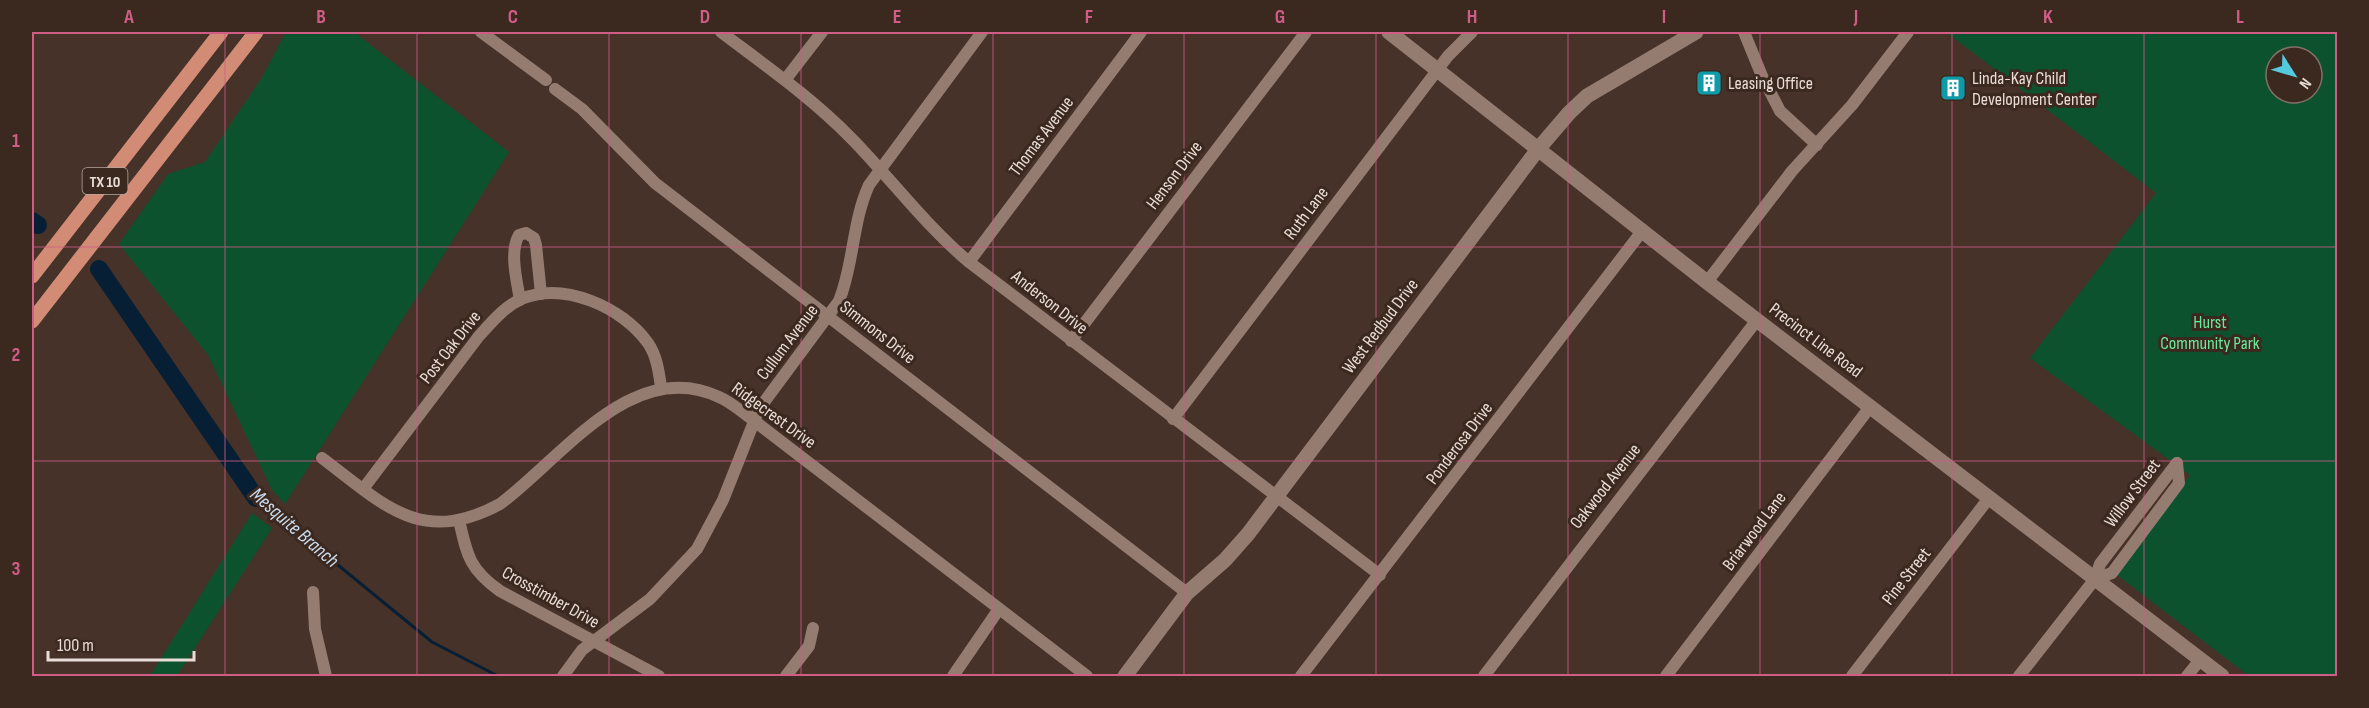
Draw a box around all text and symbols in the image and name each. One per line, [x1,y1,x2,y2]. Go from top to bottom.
text: A [123,5,134,29]
text: B [316,5,326,29]
text: C [508,5,518,29]
text: D [700,5,710,29]
text: E [893,5,901,29]
text: F [1085,5,1093,29]
text: G [1275,5,1285,29]
text: H [1467,5,1477,29]
text: I [1662,5,1666,29]
text: J [1853,5,1858,29]
text: K [2043,5,2053,29]
text: L [2236,5,2244,29]
north arrow [2264,45,2324,105]
building icon: Leasing Office [1694,68,1724,98]
place label: Linda-Kay Child Development Center [1972,68,2097,110]
place label: Leasing Office [1728,73,1813,94]
building icon: Linda-Kay Child Development Center [1938,73,1968,103]
text: N [2295,74,2315,92]
street label: Thomas Avenue [1005,92,1078,180]
text: 1 [12,129,20,153]
street label: Henson Drive [1142,137,1207,214]
road number: TX 10 [82,168,128,194]
street label: Ruth Lane [1280,183,1333,244]
street label: Anderson Drive [1006,265,1092,339]
street label: West Redbud Drive [1338,275,1423,378]
street label: Simmons Drive [836,296,920,368]
street label: Precinct Line Road [1765,299,1866,382]
street label: Cullum Avenue [752,301,823,384]
street label: Post Oak Drive [415,307,485,388]
park label: Hurst Community Park [2160,312,2260,354]
text: 2 [12,343,20,367]
street label: Ridgecrest Drive [728,378,820,453]
street label: Ponderosa Drive [1422,398,1497,489]
street label: Oakwood Avenue [1566,440,1645,533]
street label: Willow Street [2100,455,2165,532]
water label: Mesquite Branch [245,483,344,573]
street label: Briarwood Lane [1718,488,1791,575]
street label: Pine Street [1878,543,1936,609]
text: 3 [12,557,21,581]
street label: Crosstimber Drive [498,562,603,633]
scale bar [48,624,194,662]
text: 100 m [57,635,94,656]

